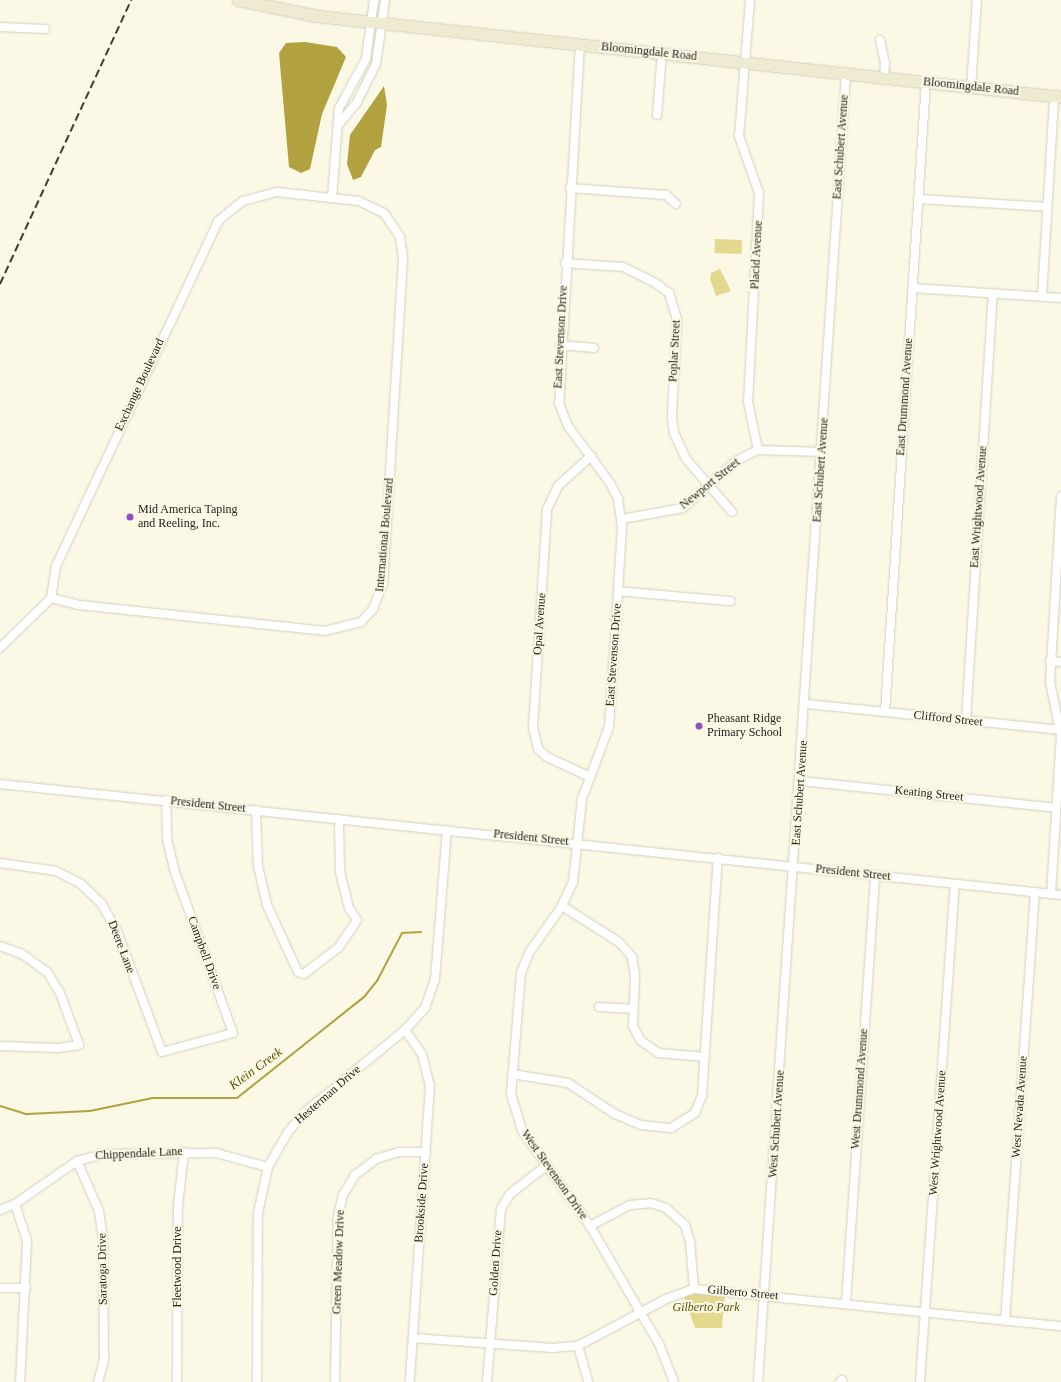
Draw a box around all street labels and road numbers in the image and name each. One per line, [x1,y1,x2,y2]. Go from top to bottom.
street label: Bloomingdale Road [600,40,698,64]
street label: Bloomingdale Road [922,75,1020,99]
street label: East Schubert Avenue [830,94,852,200]
street label: Placid Avenue [748,220,766,290]
street label: East Stevenson Drive [551,285,571,389]
street label: Poplar Street [666,320,684,382]
street label: Exchange Boulevard [112,337,168,433]
street label: East Drummond Avenue [894,337,916,457]
street label: East Schubert Avenue [810,417,832,523]
street label: East Wrightwood Avenue [968,445,990,569]
street label: Newport Street [677,455,743,513]
street label: International Boulevard [373,477,397,593]
street label: Opal Avenue [531,592,549,656]
street label: East Stevenson Drive [603,603,625,707]
street label: Clifford Street [913,708,983,730]
street label: East Schubert Avenue [789,740,811,846]
street label: Keating Street [894,783,964,805]
street label: President Street [170,794,246,816]
street label: President Street [493,827,569,849]
street label: President Street [815,862,891,884]
street label: Campbell Drive [184,914,224,992]
street label: Deere Lane [104,918,138,976]
street label: West Drummond Avenue [849,1028,871,1150]
street label: West Nevada Avenue [1009,1055,1031,1159]
street label: Hesterman Drive [292,1063,364,1127]
street label: West Schubert Avenue [766,1069,788,1179]
street label: West Wrightwood Avenue [926,1070,950,1196]
street label: West Stevenson Drive [518,1127,590,1223]
street label: Chippendale Lane [95,1145,183,1163]
street label: Brookside Drive [412,1163,432,1243]
street label: Green Meadow Drive [330,1209,348,1315]
street label: Fleetwood Drive [171,1227,185,1307]
street label: Golden Drive [487,1230,505,1296]
street label: Saratoga Drive [95,1233,111,1305]
street label: Gilberto Street [707,1283,779,1303]

